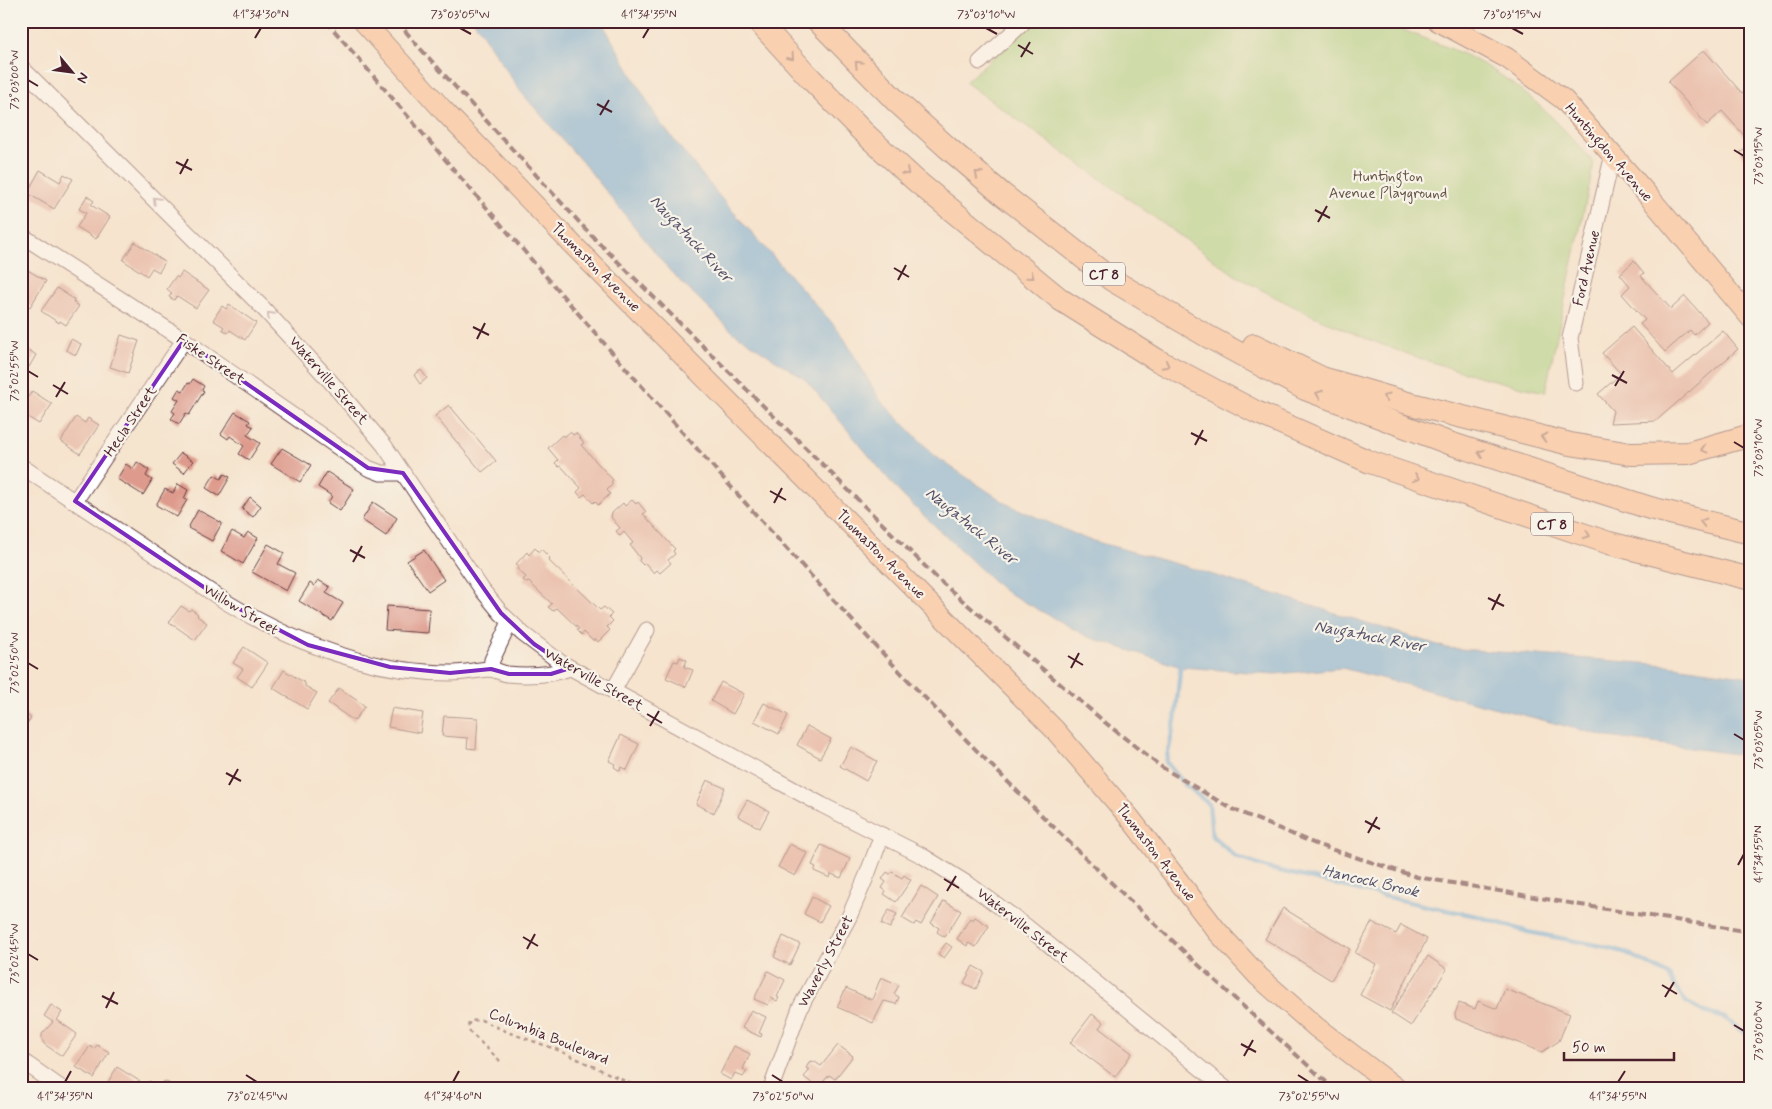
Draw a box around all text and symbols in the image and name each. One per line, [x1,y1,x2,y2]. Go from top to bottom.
text: 41°34'30"N [233,7,289,23]
text: 73°03'05"W [430,7,490,23]
text: 41°34'35"N [621,7,677,23]
text: 73°03'10"W [957,7,1015,23]
text: 73°03'15"W [1483,7,1541,23]
north arrow [48,48,98,98]
text: 73°03'00"W [7,50,23,110]
one-way arrow [785,52,794,61]
one-way arrow [855,60,864,69]
text: N [72,69,93,86]
street label: Huntingdon Avenue [1559,99,1657,207]
text: 73°03'15"W [1751,127,1767,185]
one-way arrow [900,166,909,175]
park label: Huntington Avenue Playground [1329,167,1447,204]
one-way arrow [974,170,983,179]
water label: Naugatuck River [644,191,738,290]
one-way arrow [153,196,162,205]
street label: Thomaston Avenue [546,219,645,317]
street label: Ford Avenue [1569,228,1605,308]
road number: CT 8 [1083,262,1125,286]
one-way arrow [1025,270,1034,278]
one-way arrow [267,312,276,321]
street label: Fiske Street [172,329,249,390]
street label: Waterville Street [284,332,372,429]
text: 73°02'55"W [7,340,23,401]
one-way arrow [1161,359,1170,369]
street label: Hecla Street [100,382,162,461]
one-way arrow [1315,390,1323,400]
one-way arrow [1382,392,1391,403]
text: 73°03'10"W [1751,419,1767,477]
one-way arrow [1539,432,1548,443]
one-way arrow [1700,443,1709,453]
one-way arrow [1478,449,1486,459]
one-way arrow [1411,472,1420,482]
water label: Naugatuck River [920,483,1023,573]
street label: Thomaston Avenue [831,506,930,604]
road number: CT 8 [1531,512,1573,536]
one-way arrow [1700,517,1708,527]
one-way arrow [1582,529,1590,539]
street label: Willow Street [199,580,282,640]
water label: Naugatuck River [1312,615,1429,660]
text: 73°02'50"W [7,632,23,694]
street label: Waterville Street [540,643,647,716]
text: 73°03'05"W [1751,710,1767,770]
street label: Thomaston Avenue [1111,800,1200,906]
text: 41°34'55"N [1751,825,1767,883]
water label: Hancock Brook [1320,860,1422,903]
street label: Waterville Street [972,884,1073,968]
street label: Waverly Street [793,912,859,1011]
text: 73°02'45"W [7,924,23,984]
text: 73°03'00"W [1751,1001,1767,1061]
street label: Columbia Boulevard [486,1004,612,1070]
scale bar [1564,1029,1674,1061]
text: 50 m [1572,1038,1606,1058]
text: 41°34'35"N [37,1089,93,1105]
text: 73°02'45"W [227,1089,287,1105]
text: 41°34'40"N [424,1089,482,1105]
text: 73°02'50"W [752,1089,814,1105]
text: 73°02'55"W [1279,1089,1340,1105]
text: 41°34'55"N [1589,1089,1647,1105]

